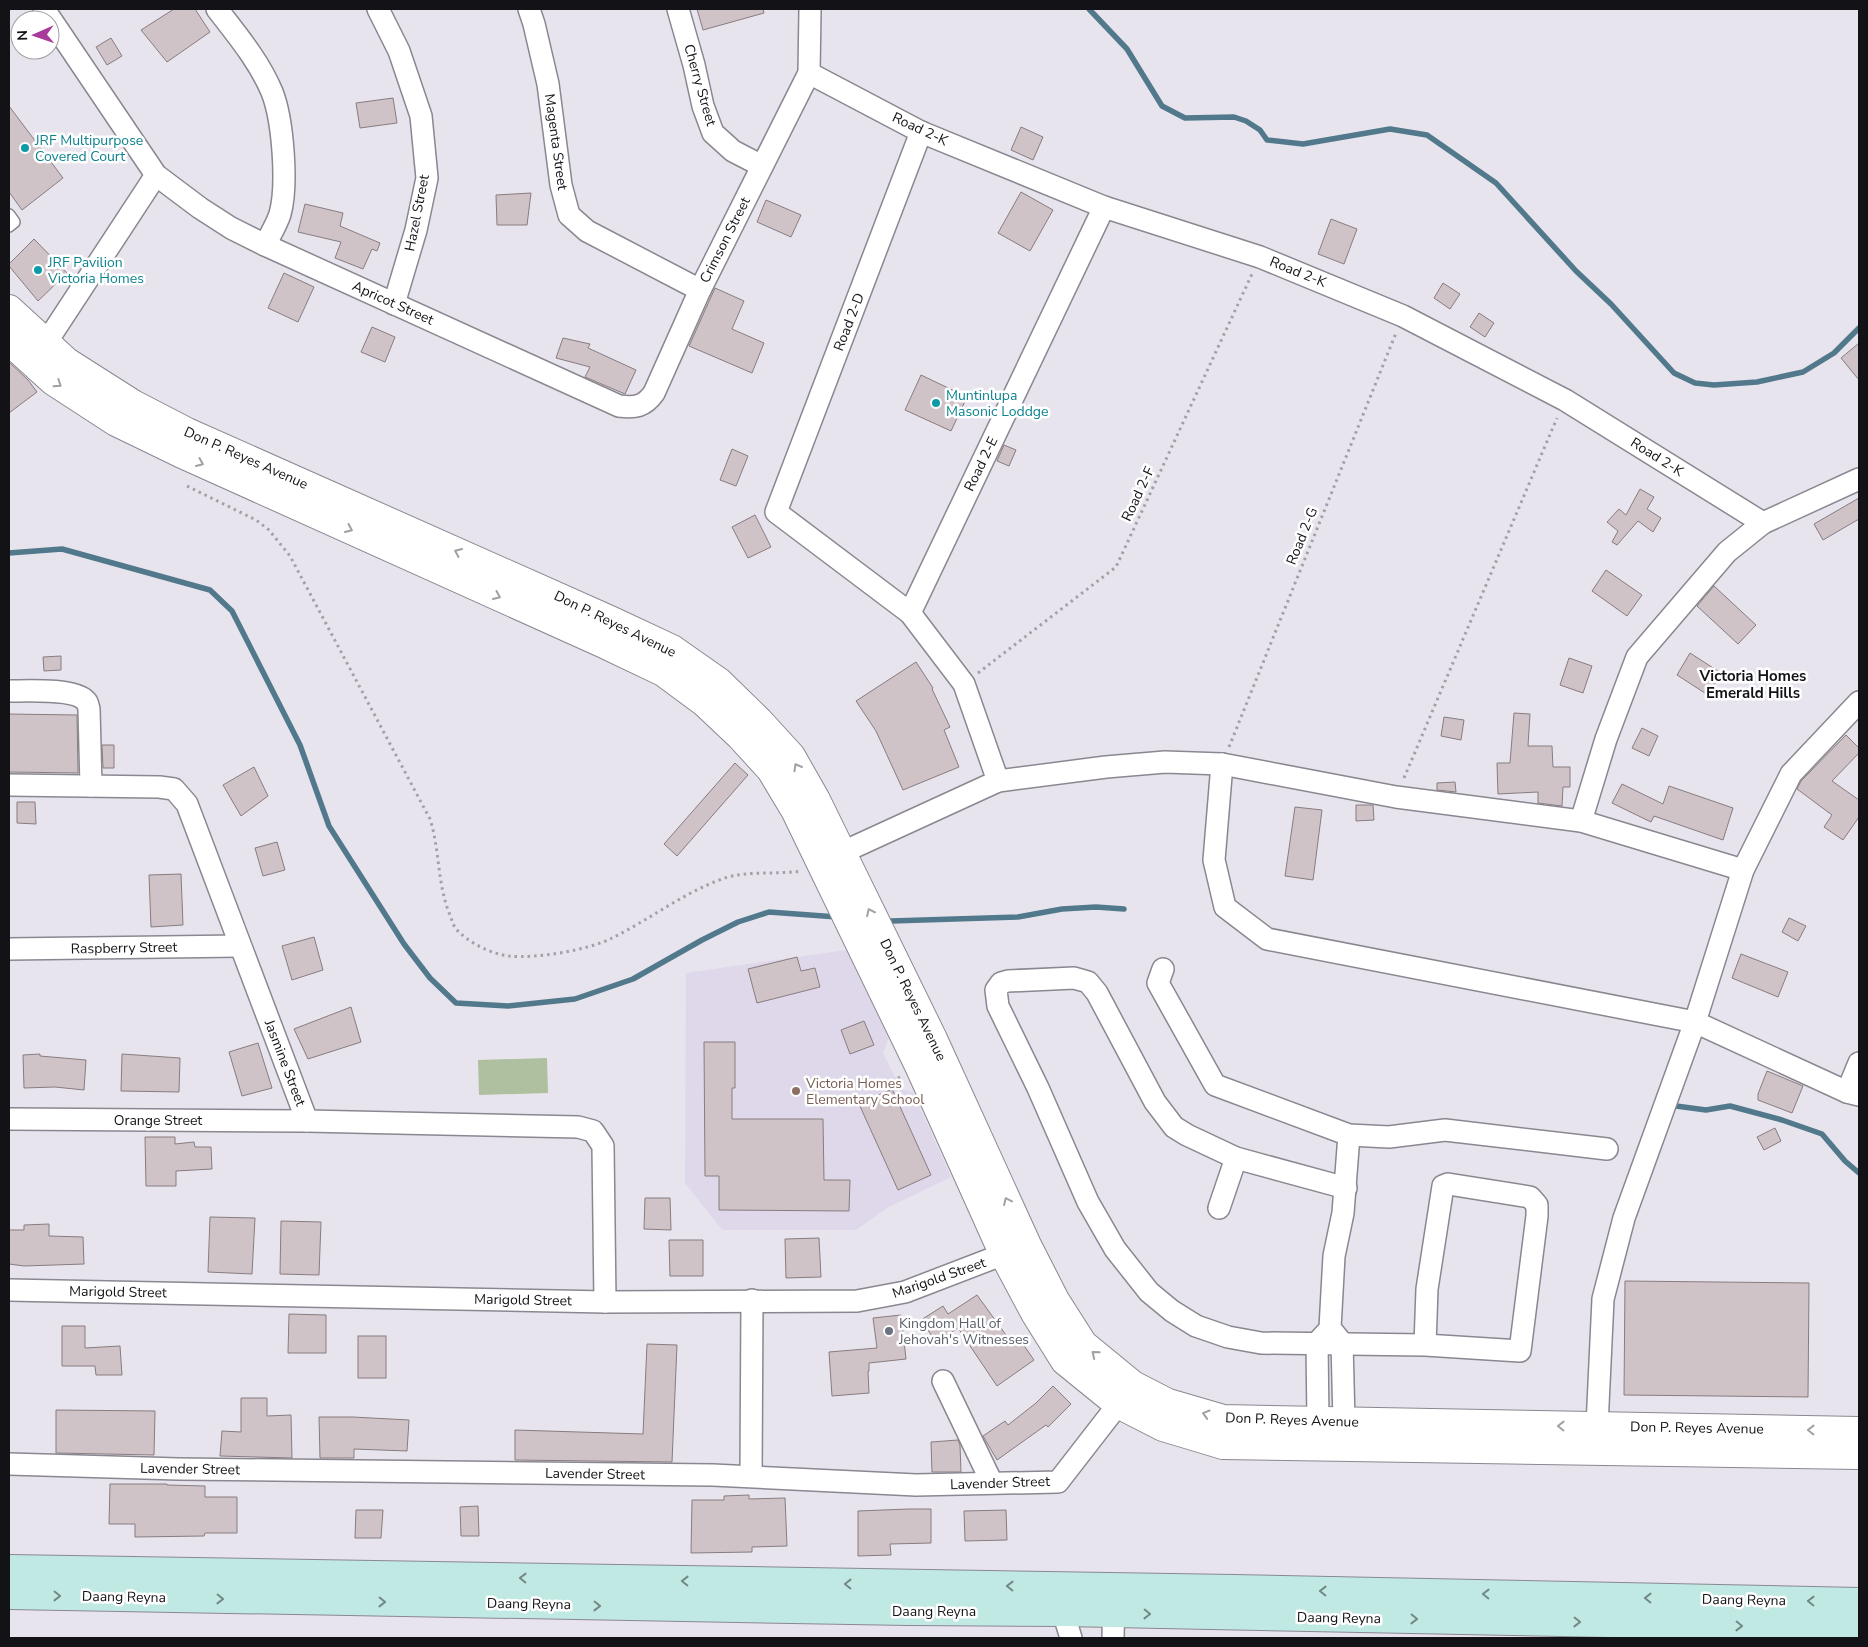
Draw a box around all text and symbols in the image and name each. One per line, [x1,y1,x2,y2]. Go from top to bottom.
north arrow [10,10,60,60]
text: N [13,30,32,41]
street label: Cherry Street [679,42,721,128]
street label: Magenta Street [540,93,572,192]
street label: Road 2-K [889,108,951,150]
place label: JRF Multipurpose Covered Court [34,131,143,166]
marker: JRF Multipurpose Covered Court [19,142,31,154]
street label: Hazel Street [400,173,434,253]
street label: Crimson Street [695,194,755,286]
street label: Road 2-K [1267,252,1329,292]
place label: JRF Pavilion Victoria Homes [47,253,144,288]
marker: JRF Pavilion Victoria Homes [32,264,44,276]
street label: Apricot Street [349,277,437,329]
street label: Road 2-D [829,290,869,354]
one-way arrow [53,378,62,388]
place label: Muntinlupa Masonic Loddge [946,386,1048,421]
marker: Muntinlupa Masonic Loddge [930,397,942,409]
street label: Don P. Reyes Avenue [181,422,311,494]
street label: Road 2-E [960,433,1002,495]
street label: Road 2-K [1627,433,1687,481]
one-way arrow [195,456,204,466]
street label: Road 2-F [1117,463,1159,524]
street label: Road 2-G [1282,504,1322,568]
one-way arrow [344,523,353,534]
one-way arrow [454,548,463,559]
street label: Don P. Reyes Avenue [551,586,679,662]
one-way arrow [492,589,501,600]
district label: Victoria Homes Emerald Hills [1699,666,1806,703]
one-way arrow [794,763,804,772]
one-way arrow [867,908,877,917]
street label: Don P. Reyes Avenue [875,936,951,1064]
street label: Raspberry Street [70,938,178,958]
street label: Jasmine Street [259,1016,310,1109]
place label: Victoria Homes Elementary School [805,1074,925,1109]
marker: Victoria Homes Elementary School [790,1085,802,1097]
street label: Orange Street [114,1111,202,1130]
one-way arrow [1002,1197,1013,1206]
street label: Marigold Street [890,1253,988,1303]
street label: Marigold Street [69,1282,167,1302]
street label: Marigold Street [474,1290,572,1310]
place label: Kingdom Hall of Jehovah's Witnesses [898,1314,1029,1349]
marker: Kingdom Hall of Jehovah's Witnesses [883,1325,895,1337]
one-way arrow [1092,1351,1101,1360]
street label: Don P. Reyes Avenue [1225,1408,1359,1432]
one-way arrow [1203,1410,1211,1420]
street label: Don P. Reyes Avenue [1630,1417,1764,1439]
one-way arrow [1556,1421,1564,1431]
one-way arrow [1806,1425,1814,1435]
street label: Lavender Street [140,1459,240,1479]
street label: Lavender Street [545,1464,645,1484]
street label: Lavender Street [950,1472,1050,1494]
one-way arrow [519,1573,526,1583]
one-way arrow [681,1576,689,1586]
one-way arrow [844,1579,852,1589]
one-way arrow [1006,1581,1014,1591]
one-way arrow [1319,1586,1326,1596]
street label: Daang Reyna [82,1587,166,1607]
one-way arrow [1481,1589,1489,1600]
street label: Daang Reyna [1702,1590,1786,1610]
one-way arrow [54,1591,62,1601]
one-way arrow [1644,1592,1652,1603]
one-way arrow [216,1594,224,1604]
street label: Daang Reyna [487,1594,571,1614]
one-way arrow [1806,1596,1814,1606]
one-way arrow [379,1597,387,1607]
one-way arrow [594,1600,602,1611]
street label: Daang Reyna [892,1602,976,1621]
one-way arrow [1143,1608,1151,1619]
street label: Daang Reyna [1297,1608,1381,1628]
one-way arrow [1410,1614,1418,1624]
one-way arrow [1573,1617,1581,1628]
one-way arrow [1736,1621,1743,1631]

